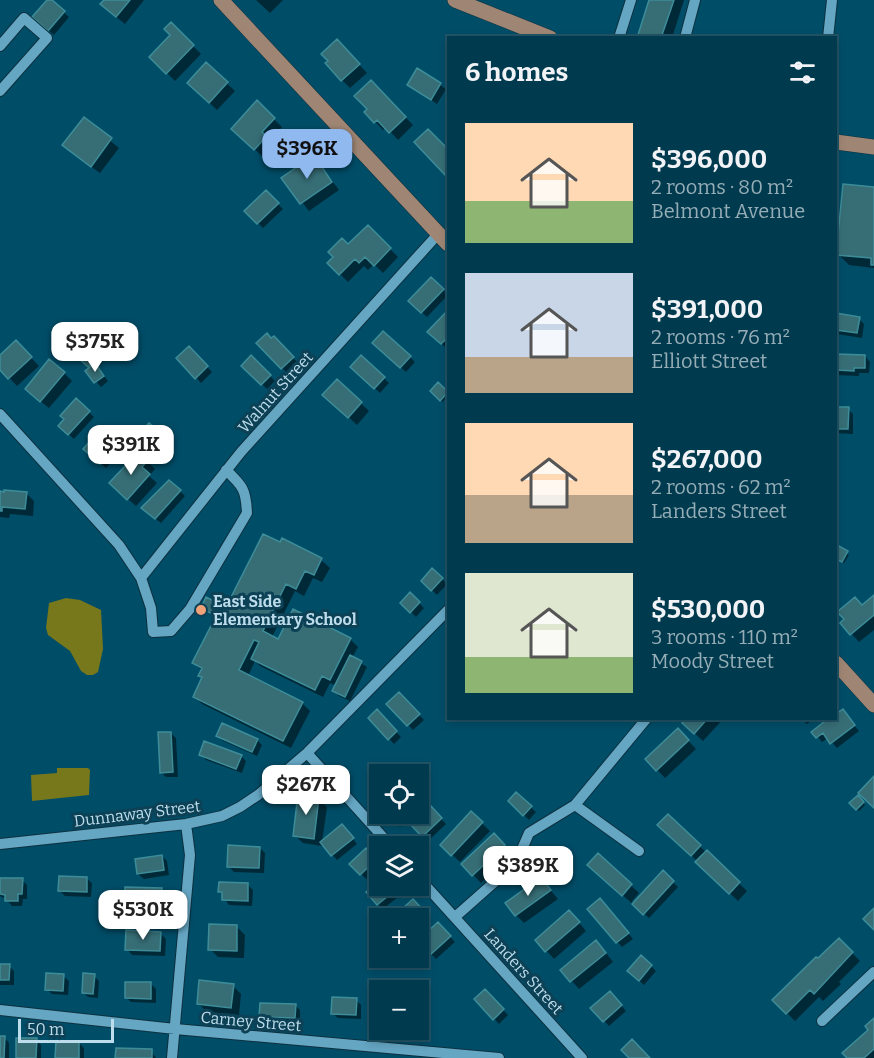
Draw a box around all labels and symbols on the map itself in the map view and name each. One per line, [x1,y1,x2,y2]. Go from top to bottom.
pin: $396K [265,129,349,180]
pin: $375K [53,322,137,373]
street label: Walnut Street [234,348,317,437]
pin: $391K [89,425,173,476]
place label: East Side Elementary School [213,592,357,629]
marker: East Side Elementary School [194,603,208,617]
pin: $267K [264,765,348,816]
street label: Dunnaway Street [73,796,202,831]
pin: $389K [486,846,570,897]
pin: $530K [101,890,185,941]
street label: Landers Street [480,925,567,1018]
street label: Carney Street [200,1008,302,1035]
scale bar [18,1016,114,1044]

